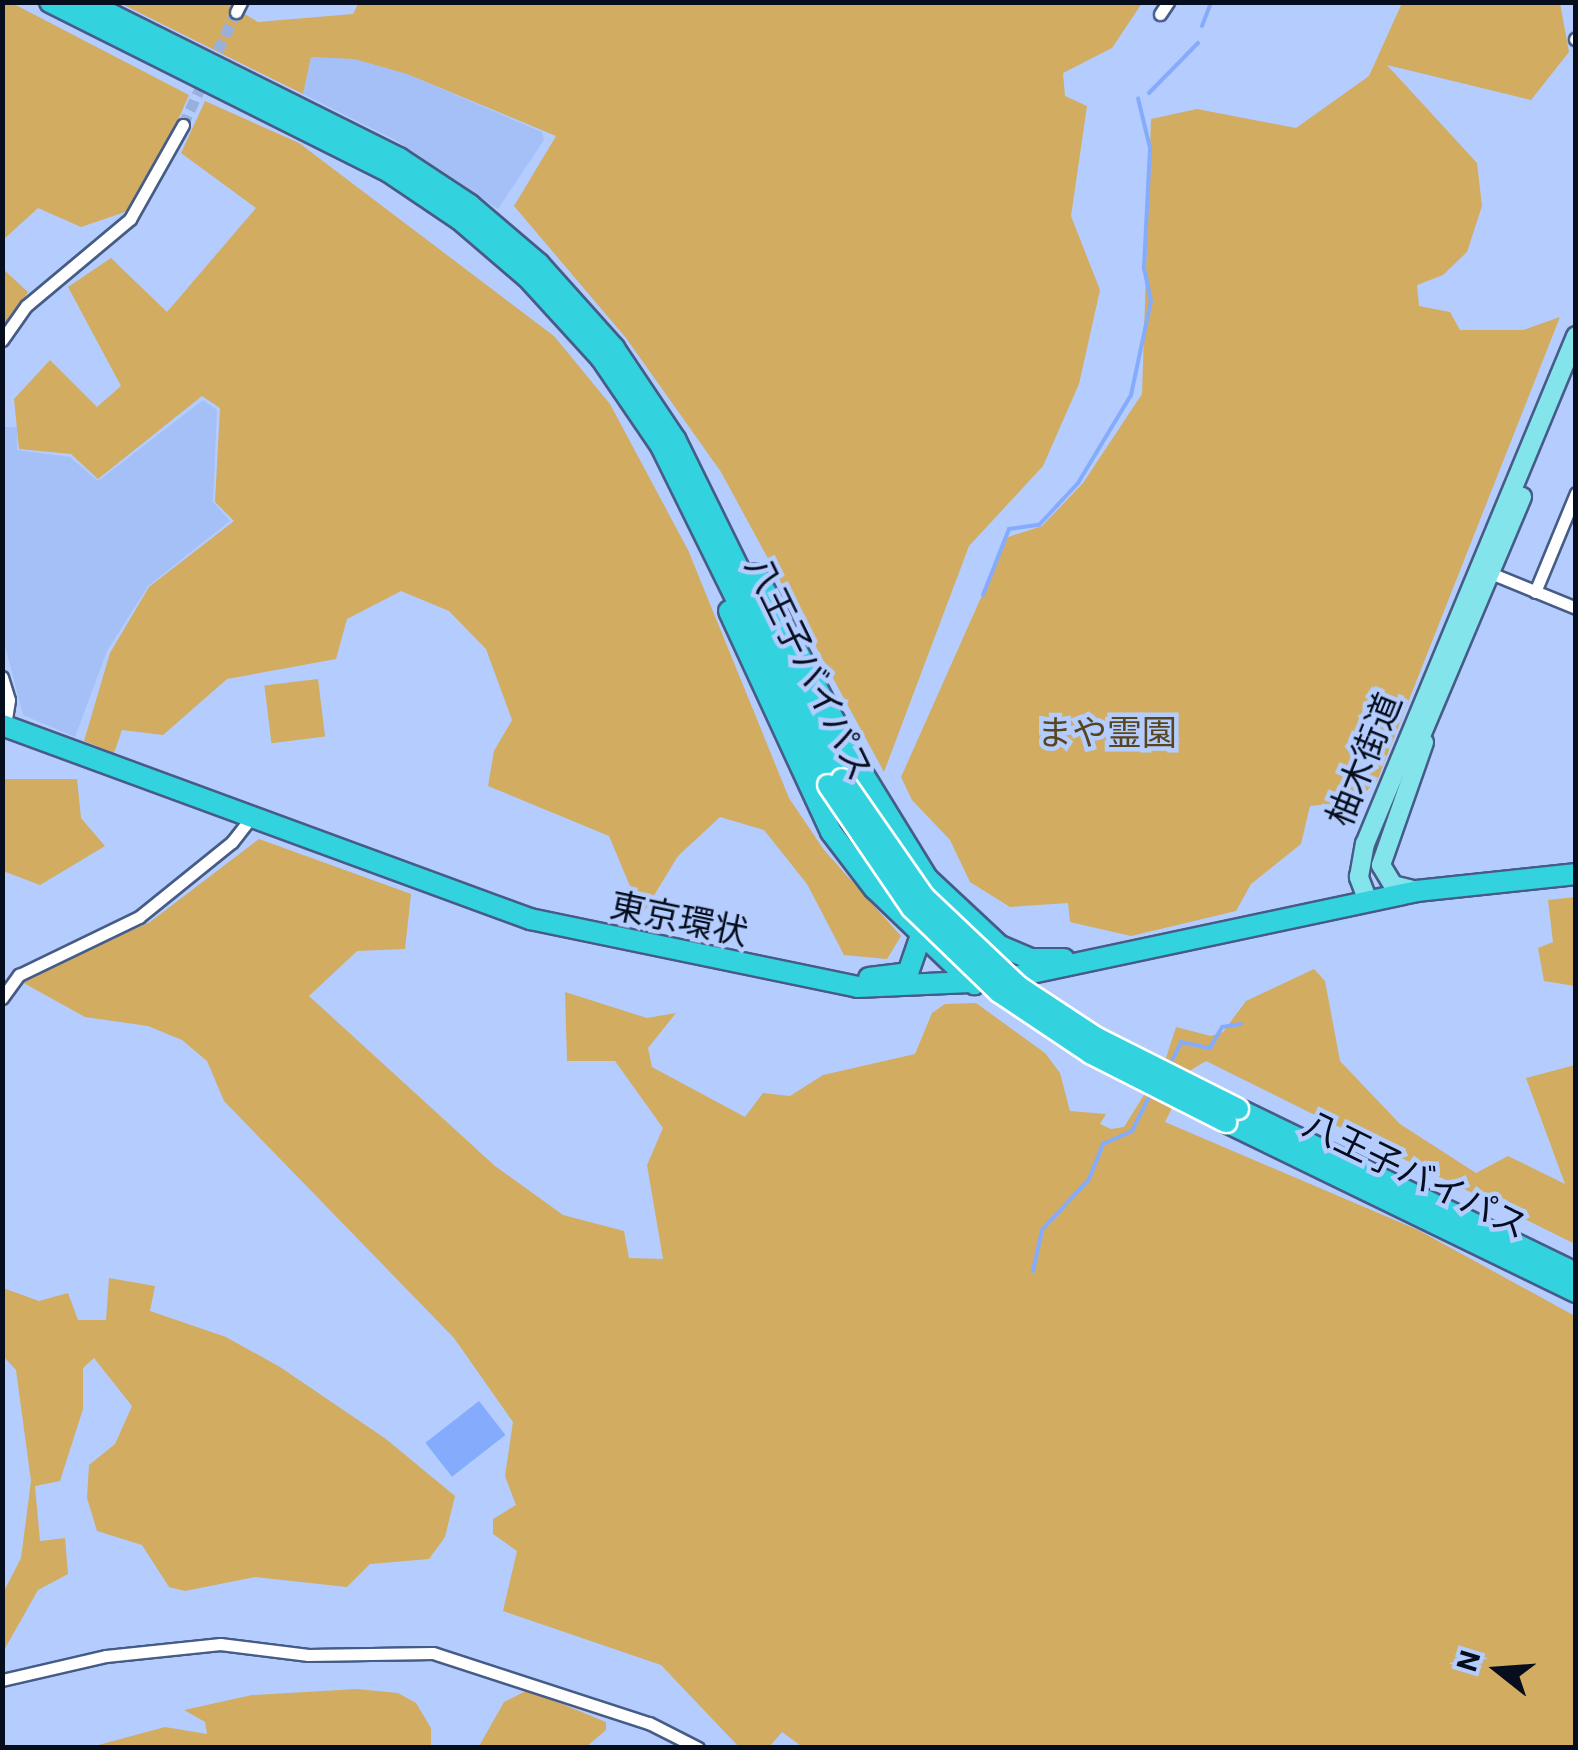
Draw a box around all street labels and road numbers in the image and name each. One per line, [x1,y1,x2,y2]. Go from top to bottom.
street label: 八王子バイパス [735,550,881,788]
street label: 柚木街道 [1319,687,1411,833]
street label: 東京環状 [606,885,752,955]
street label: 八王子バイパス [1296,1103,1534,1249]

